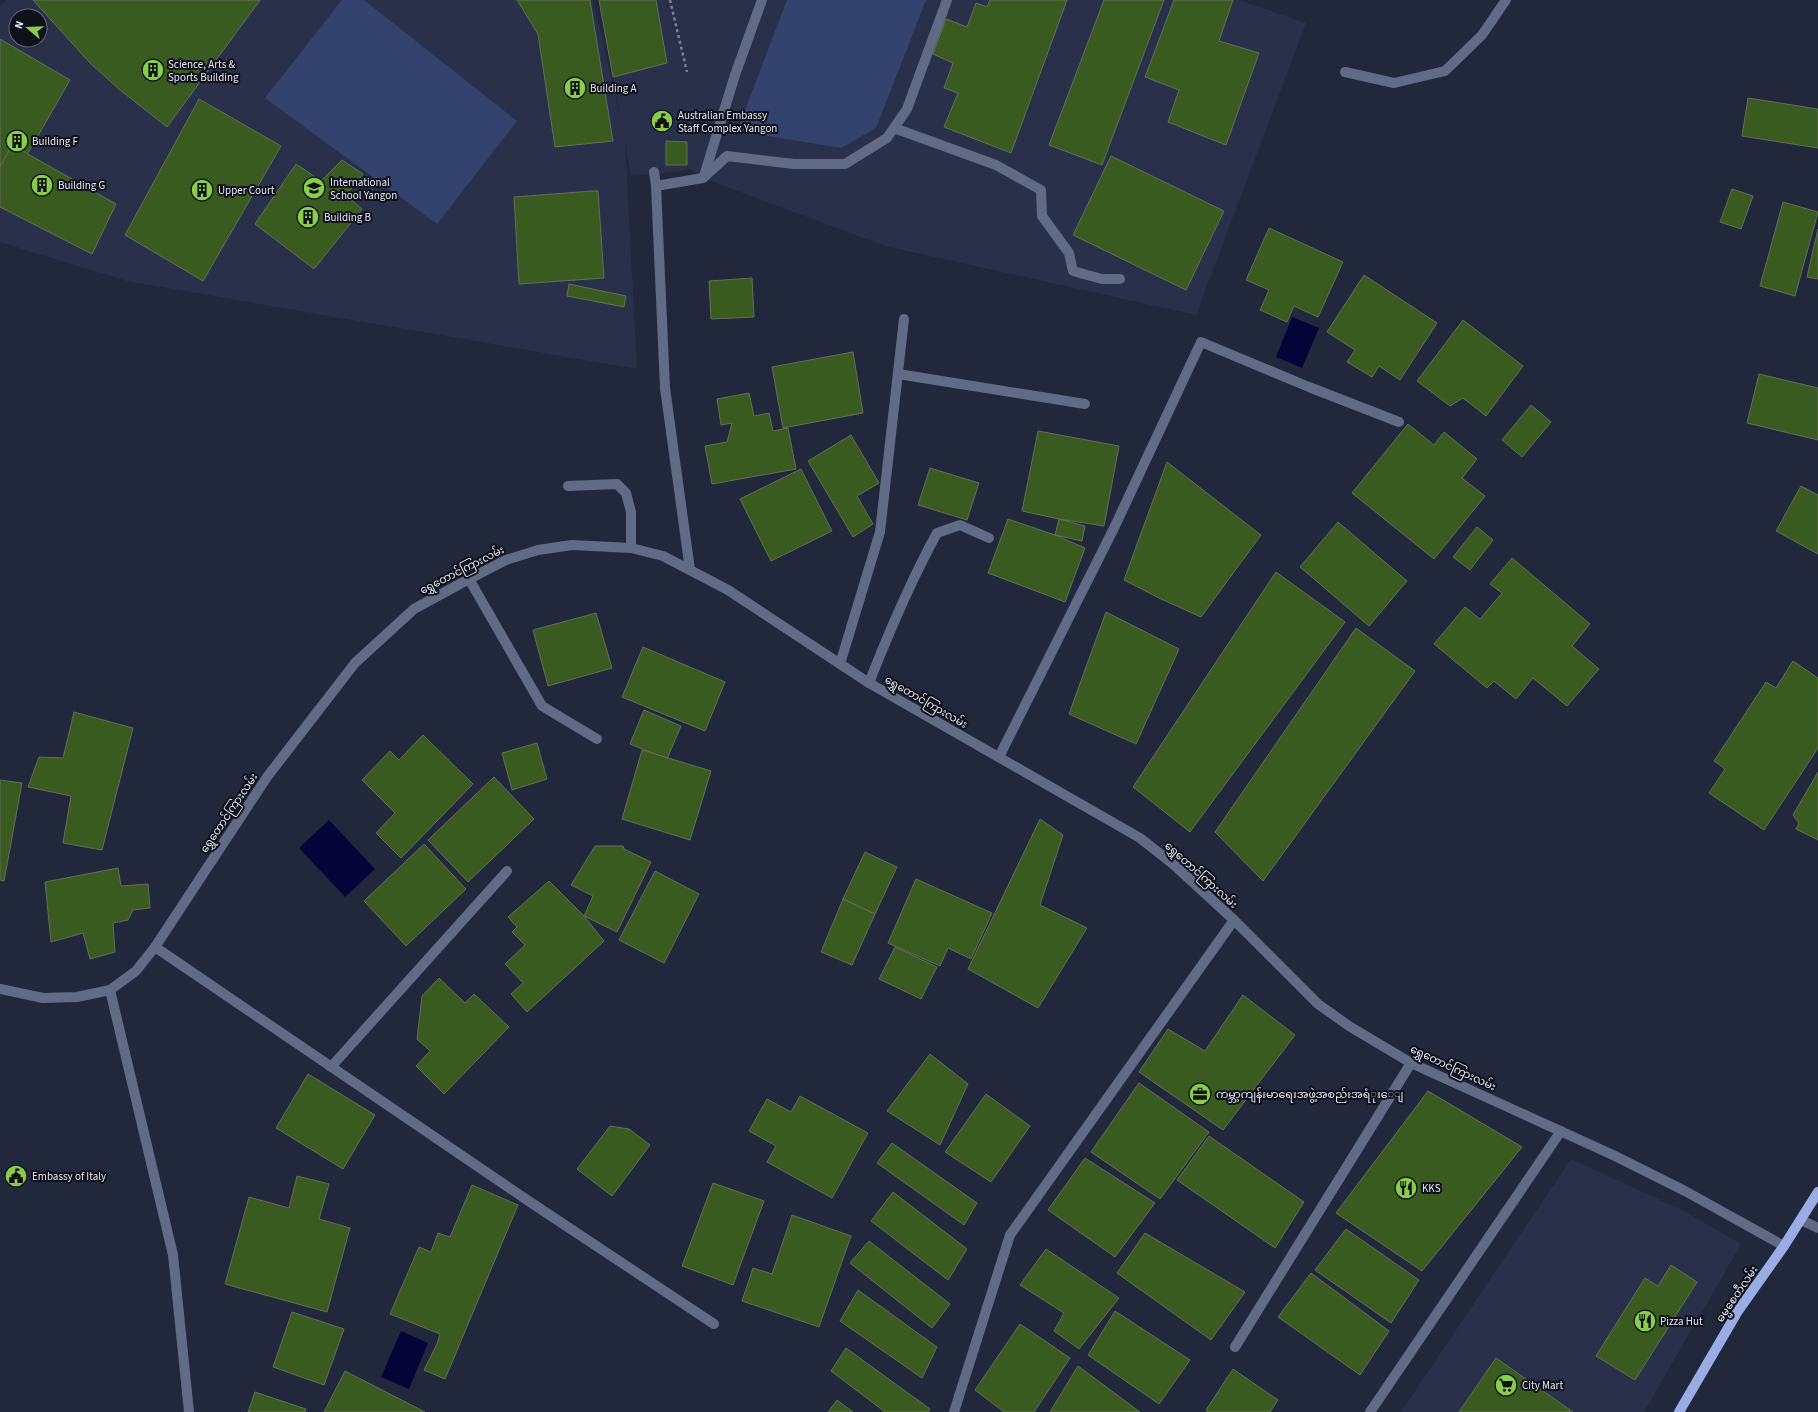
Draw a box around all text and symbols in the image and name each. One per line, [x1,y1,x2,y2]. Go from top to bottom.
north arrow [8,8,48,48]
text: N [11,19,27,31]
building icon: Science, Arts & Sports Building [140,57,166,83]
place label: Science, Arts & Sports Building [168,57,239,85]
building icon: Building A [562,75,588,101]
place label: Building A [590,81,637,96]
public building icon: Australian Embassy Staff Complex Yangon [649,108,675,134]
place label: Australian Embassy Staff Complex Yangon [678,108,777,136]
building icon: Building F [4,128,30,154]
place label: Building F [32,134,79,149]
building icon: Building G [29,172,55,198]
school or university icon: International School Yangon [301,175,327,201]
place label: International School Yangon [330,175,397,203]
building icon: Upper Court [189,177,215,203]
place label: Building G [58,178,106,193]
place label: Upper Court [218,183,275,198]
building icon: Building B [295,204,321,230]
place label: Building B [324,210,372,225]
street label: ရွှေတောင်ကြားလမ်း [417,542,507,599]
street label: ရွှေတောင်ကြားလမ်း [881,672,970,733]
street label: ရွှေတောင်ကြားလမ်း [197,770,262,856]
street label: ရွှေတောင်ကြားလမ်း [1161,838,1241,913]
street label: ရွှေတောင်ကြားလမ်း [1407,1042,1498,1095]
office icon: ကမ္ဘာ့ကျန်းမာရေးအဖွဲ့အစည်းအရံုးေျ [1187,1081,1213,1107]
place label: ကမ္ဘာ့ကျန်းမာရေးအဖွဲ့အစည်းအရံုးေျ [1216,1087,1403,1103]
public building icon: Embassy of Italy [3,1163,29,1189]
place label: Embassy of Italy [32,1169,106,1184]
restaurant icon: KKS [1393,1175,1419,1201]
place label: KKS [1422,1181,1441,1196]
street label: ဓမ္မစေတီလမ်း [1713,1263,1763,1326]
restaurant icon: Pizza Hut [1632,1308,1658,1334]
place label: Pizza Hut [1660,1314,1703,1329]
supermarket icon: City Mart [1493,1372,1519,1398]
place label: City Mart [1522,1378,1563,1393]

